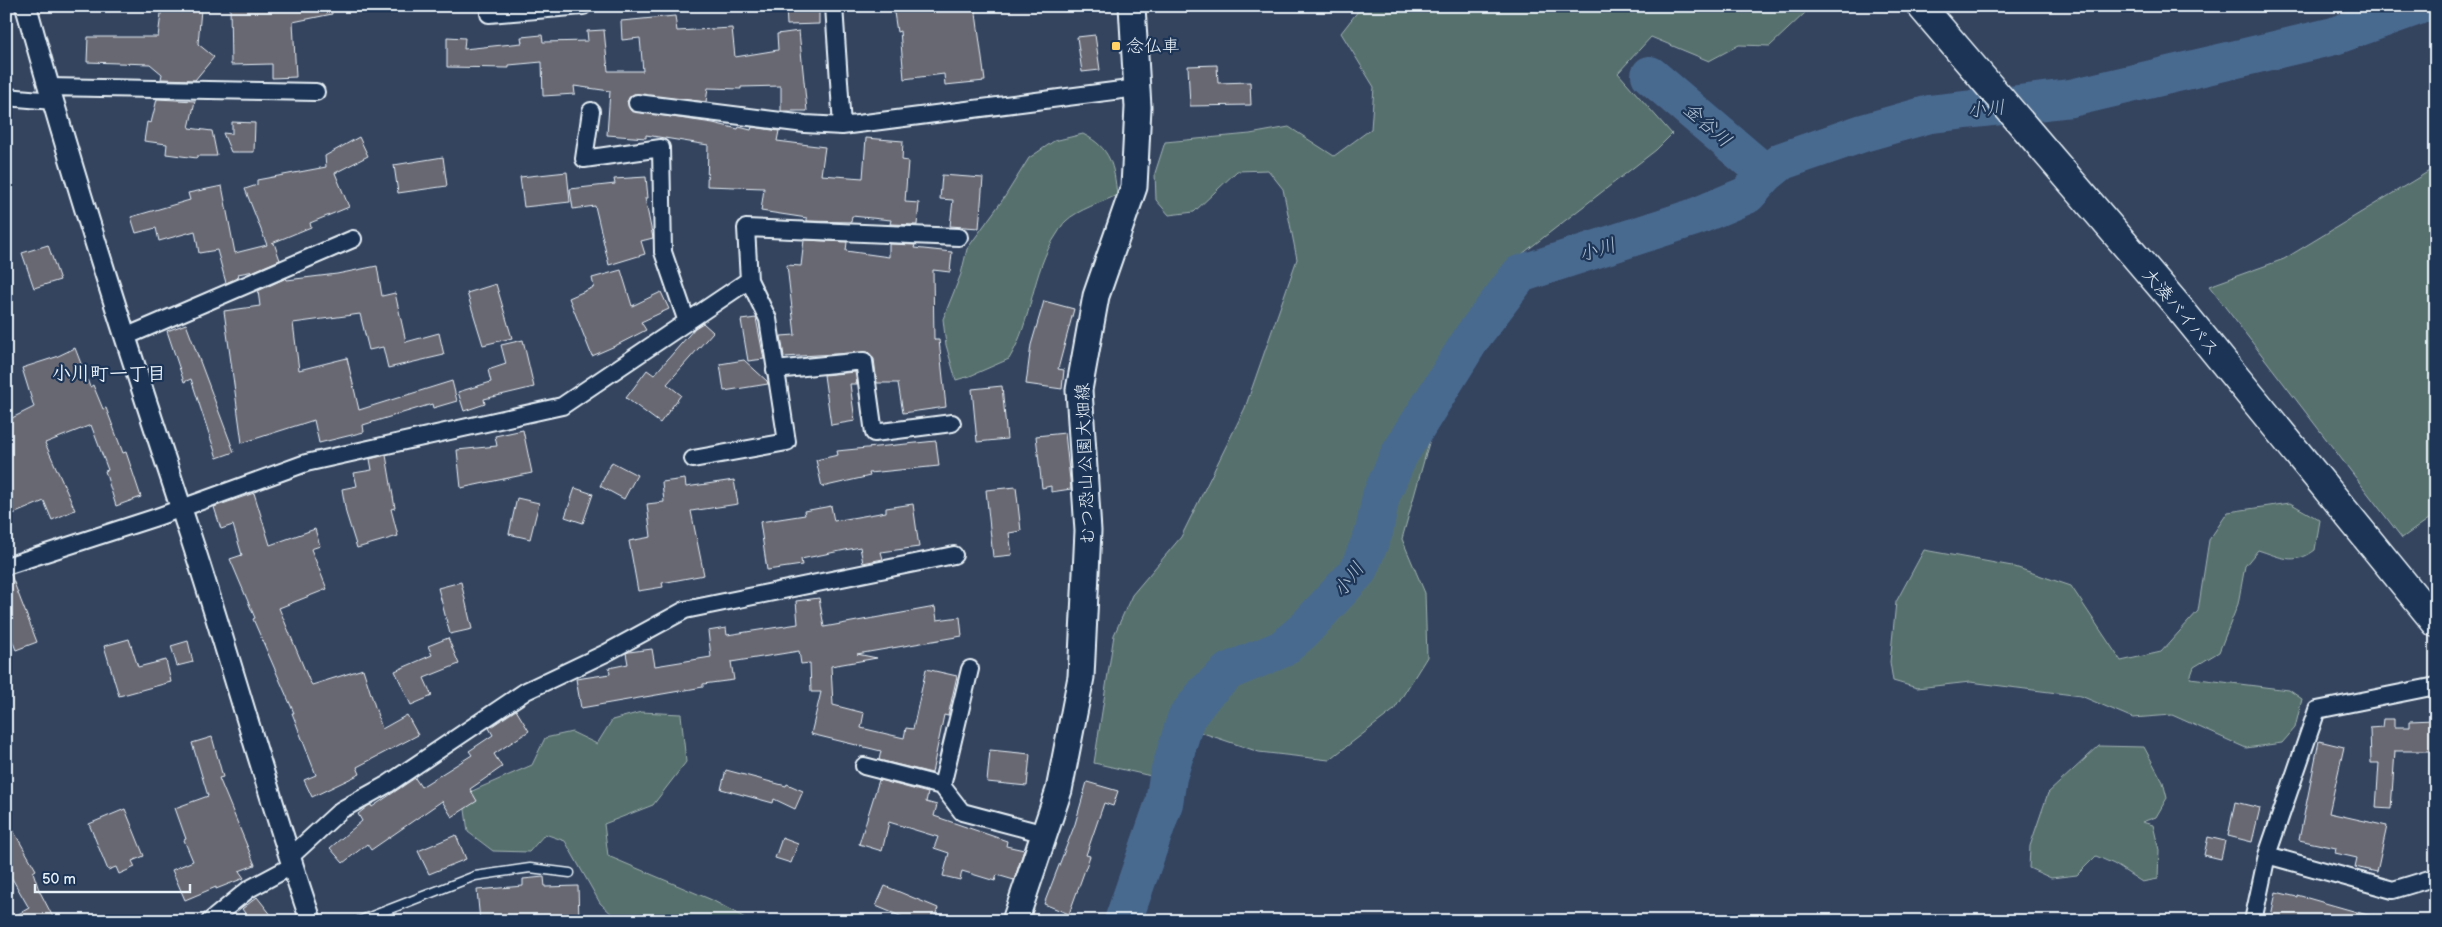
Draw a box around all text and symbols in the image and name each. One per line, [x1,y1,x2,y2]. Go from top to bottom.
place label: 念仏車 [1126,36,1180,57]
marker: 念仏車 [1110,40,1122,52]
water label: 小川 [1966,96,2006,123]
water label: 金谷川 [1678,98,1736,153]
water label: 小川 [1576,234,1619,267]
street label: 大湊バイパス [2138,264,2223,360]
district label: 小川町一丁目 [52,363,166,386]
street label: むつ恐山公園大畑線 [1072,383,1099,545]
water label: 小川 [1329,558,1370,602]
scale bar [35,862,190,894]
text: 50 m [42,870,76,889]

